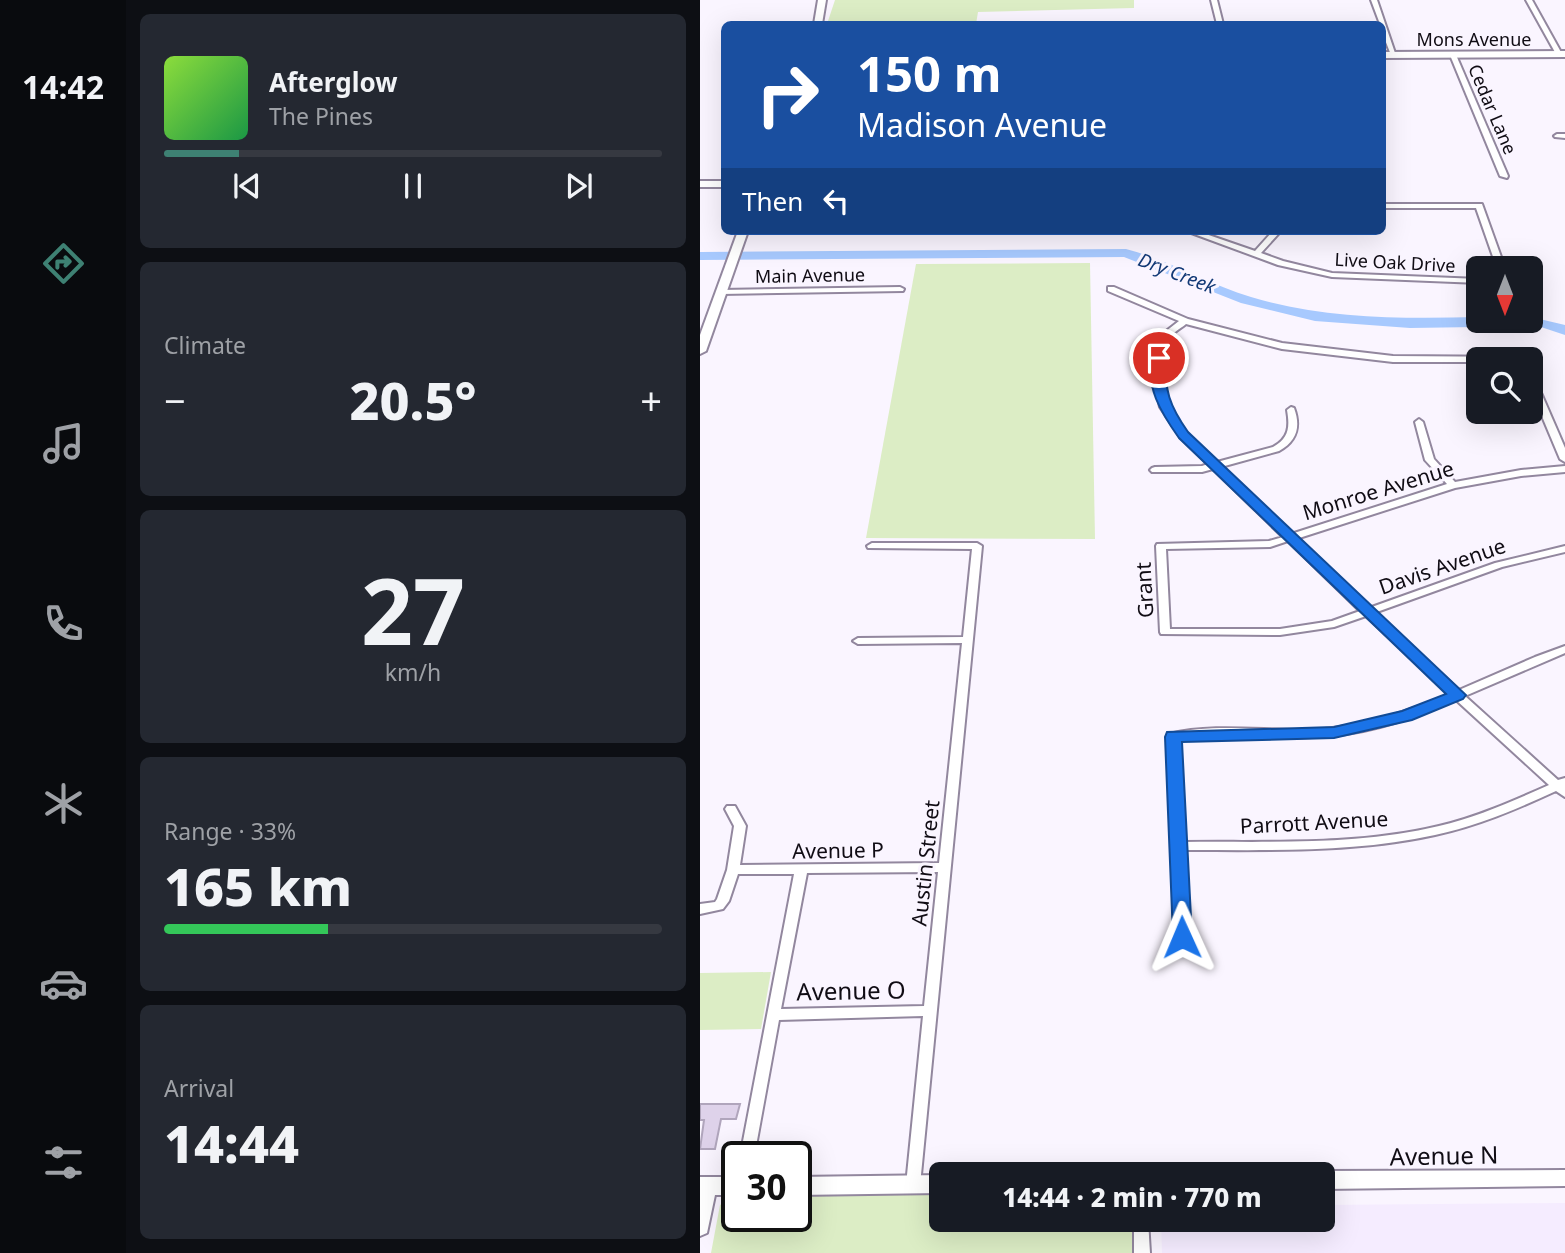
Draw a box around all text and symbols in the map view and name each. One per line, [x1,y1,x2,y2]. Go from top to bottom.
street label: Mons Avenue [1417,27,1531,51]
text: 150 m [857,40,1002,106]
icon: right [742,49,833,140]
street label: Cedar Lane [1463,60,1523,158]
text: Afterglow [269,64,397,100]
text: 14:42 [22,65,104,108]
text: The Pines [269,100,373,132]
text: Madison Avenue [857,103,1107,146]
icon: previous [228,167,266,205]
icon: pause [394,167,432,205]
icon: next [560,167,598,205]
icon: left [817,182,855,220]
text: Then [742,183,803,219]
icon: directions [39,239,88,288]
water label: Dry Creek [1135,246,1220,300]
street label: Live Oak Drive [1334,247,1456,277]
north arrow [1466,256,1544,332]
map controls [1466,256,1543,424]
street label: Main Avenue [755,262,865,288]
pin [1129,328,1189,388]
text: Climate [164,329,246,361]
icon: arrive [1140,339,1178,377]
button: search [1466,347,1543,424]
text: 20.5° [350,364,476,435]
text: − [164,374,186,426]
text: + [640,374,662,426]
icon: music [39,419,88,468]
street label: Monroe Avenue [1299,454,1457,526]
street label: Davis Avenue [1375,531,1509,601]
text: 27 [361,548,465,672]
street label: Grant [1129,561,1159,619]
icon: phone [39,599,88,648]
text: km/h [385,656,441,688]
icon: climate [39,779,88,828]
street label: Austin Street [904,798,946,927]
street label: Parrott Avenue [1239,804,1389,840]
text: Range · 33% [164,815,296,847]
street label: Avenue P [792,835,884,865]
text: 165 km [164,850,352,921]
position arrow [1145,900,1219,974]
icon: car [39,959,88,1008]
street label: Avenue O [796,973,906,1007]
text: Arrival [164,1072,234,1104]
text: 14:44 [164,1107,299,1178]
icon: filters [39,1138,88,1187]
street label: Avenue N [1389,1138,1499,1172]
speed limit sign: 30 [721,1141,812,1232]
text: 14:44 · 2 min · 770 m [1002,1179,1262,1215]

